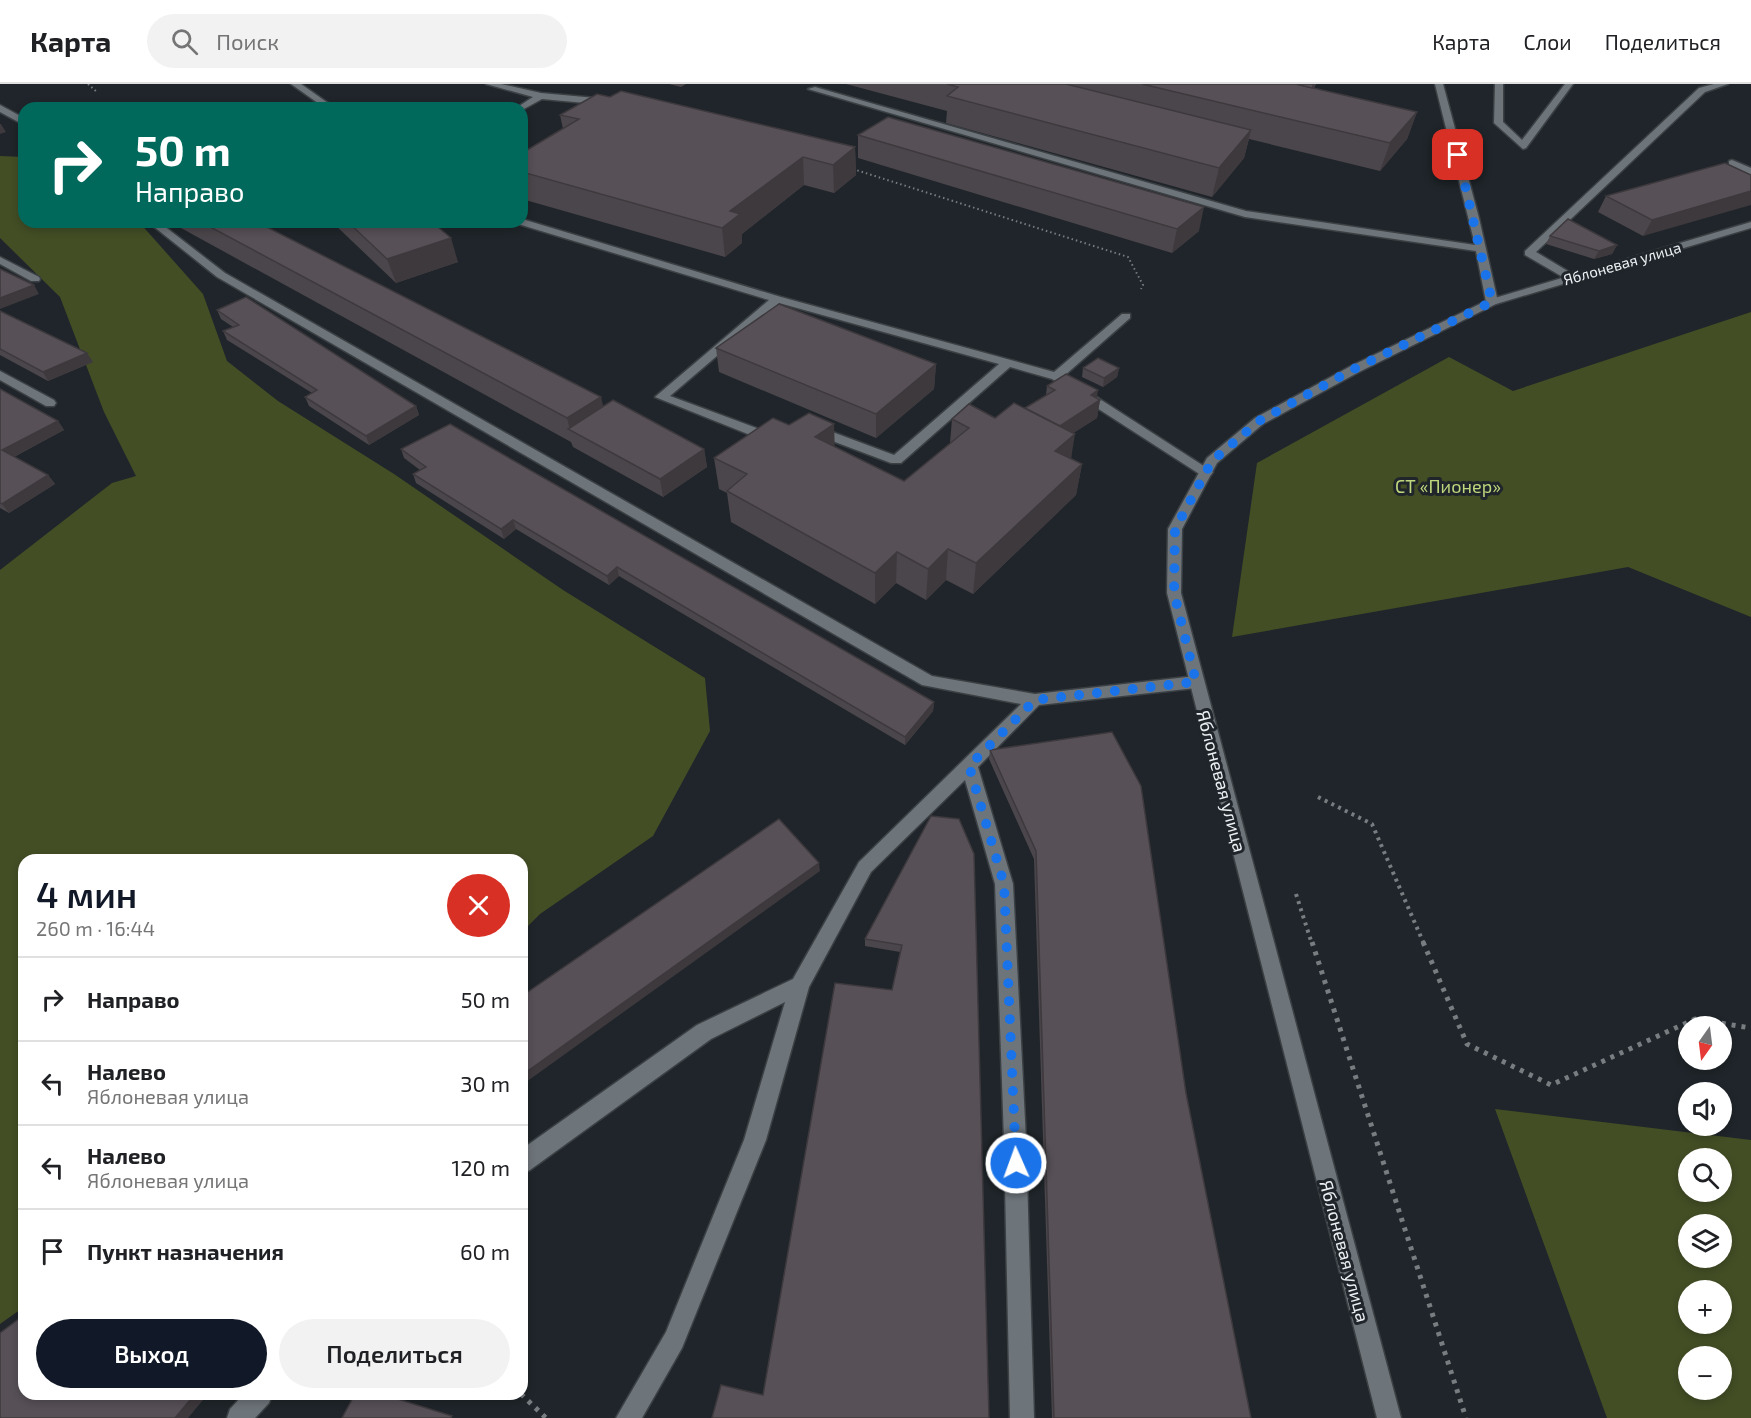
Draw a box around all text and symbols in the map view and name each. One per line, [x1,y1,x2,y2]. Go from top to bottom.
search box [147,14,567,68]
text: Карта [30,24,111,58]
icon: search [168,25,201,58]
text: Поиск [216,28,279,54]
text: Карта [1432,29,1491,54]
text: Слои [1524,29,1572,54]
text: Поделиться [1605,29,1721,54]
text: 50 m [135,124,231,174]
icon: right [36,126,114,204]
pin [1432,129,1483,180]
icon: arrive [1441,138,1474,171]
text: Направо [135,175,244,207]
street label: Яблоневая улица [1561,238,1683,289]
park label: СТ «Пионер» [1395,475,1501,497]
street label: Яблоневая улица [1192,708,1252,854]
text: 4 мин [36,872,137,915]
button: close [447,874,510,937]
text: 260 m · 16:44 [36,916,155,940]
icon: right [36,983,69,1016]
text: Направо [87,986,180,1012]
text: 50 m [461,986,510,1012]
north arrow [1678,1016,1732,1070]
map controls [1678,1016,1732,1400]
text: Налево [87,1058,166,1084]
icon: left [36,1067,69,1100]
text: 30 m [460,1070,510,1096]
button: sound [1678,1082,1732,1136]
text: Яблоневая улица [87,1084,249,1108]
position arrow [984,1131,1048,1195]
text: Налево [87,1142,166,1168]
button: search [1678,1148,1732,1202]
icon: left [36,1151,69,1184]
text: 120 m [451,1154,510,1180]
text: Яблоневая улица [87,1168,249,1192]
street label: Яблоневая улица [1315,1178,1375,1324]
button: layers [1678,1214,1732,1268]
icon: arrive [36,1235,69,1268]
text: Пункт назначения [87,1238,284,1264]
text: 60 m [460,1238,510,1264]
button: + [1678,1280,1732,1334]
button: Выход [36,1319,267,1388]
button: Поделиться [279,1319,510,1388]
button: − [1678,1346,1732,1400]

